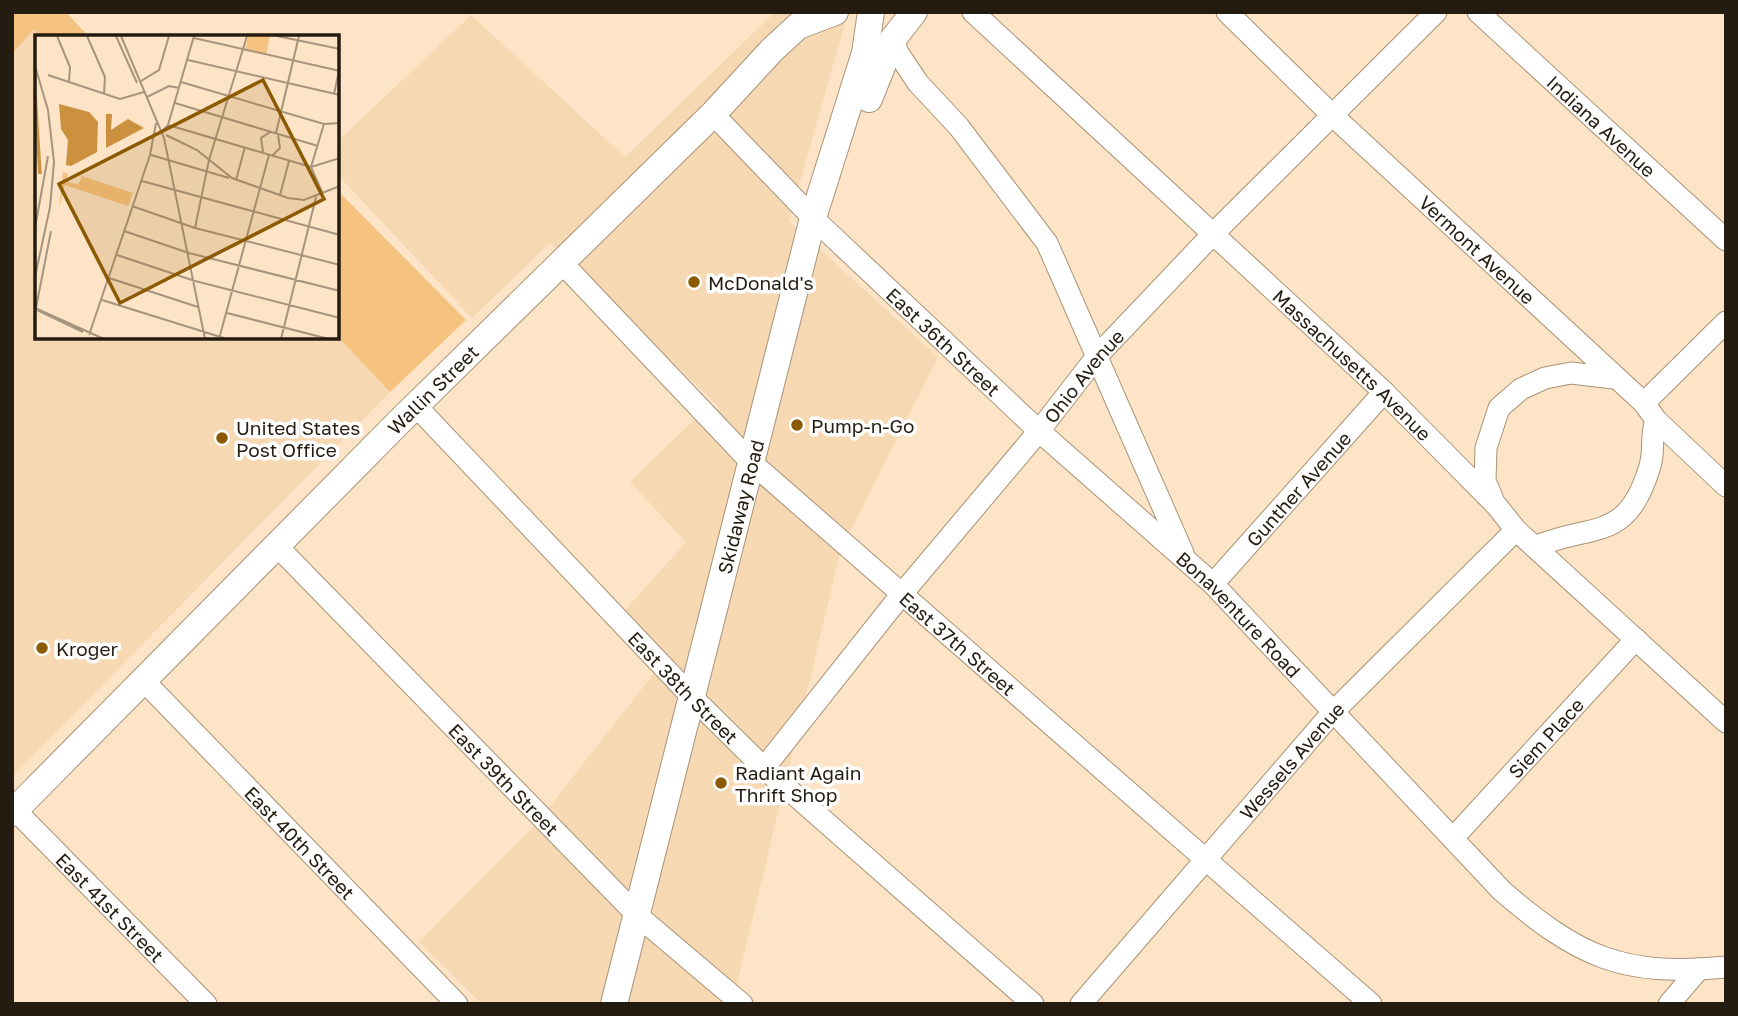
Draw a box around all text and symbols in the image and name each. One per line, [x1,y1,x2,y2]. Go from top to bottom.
inset map [35,35,340,340]
street label: Indiana Avenue [1543,70,1661,181]
street label: Vermont Avenue [1415,190,1540,308]
place label: McDonald's [708,271,814,294]
marker: McDonald's [686,274,702,290]
street label: East 36th Street [882,282,1005,400]
street label: Massachusetts Avenue [1269,284,1437,445]
street label: Ohio Avenue [1038,324,1128,427]
street label: Wallin Street [382,340,483,439]
place label: Pump-n-Go [811,414,914,437]
place label: United States Post Office [236,416,360,461]
marker: Pump-n-Go [789,417,805,433]
street label: Gunther Avenue [1241,426,1355,551]
marker: United States Post Office [214,430,230,446]
street label: Skidaway Road [712,437,768,576]
street label: Bonaventure Road [1172,546,1306,682]
street label: East 37th Street [895,586,1021,700]
street label: East 38th Street [624,626,743,748]
place label: Kroger [56,637,118,660]
marker: Kroger [34,640,50,656]
street label: Siem Place [1503,693,1588,782]
street label: Wessels Avenue [1234,697,1348,824]
street label: East 39th Street [445,718,564,840]
place label: Radiant Again Thrift Shop [735,761,862,806]
marker: Radiant Again Thrift Shop [713,775,729,791]
street label: East 40th Street [240,781,360,904]
street label: East 41st Street [52,847,169,966]

